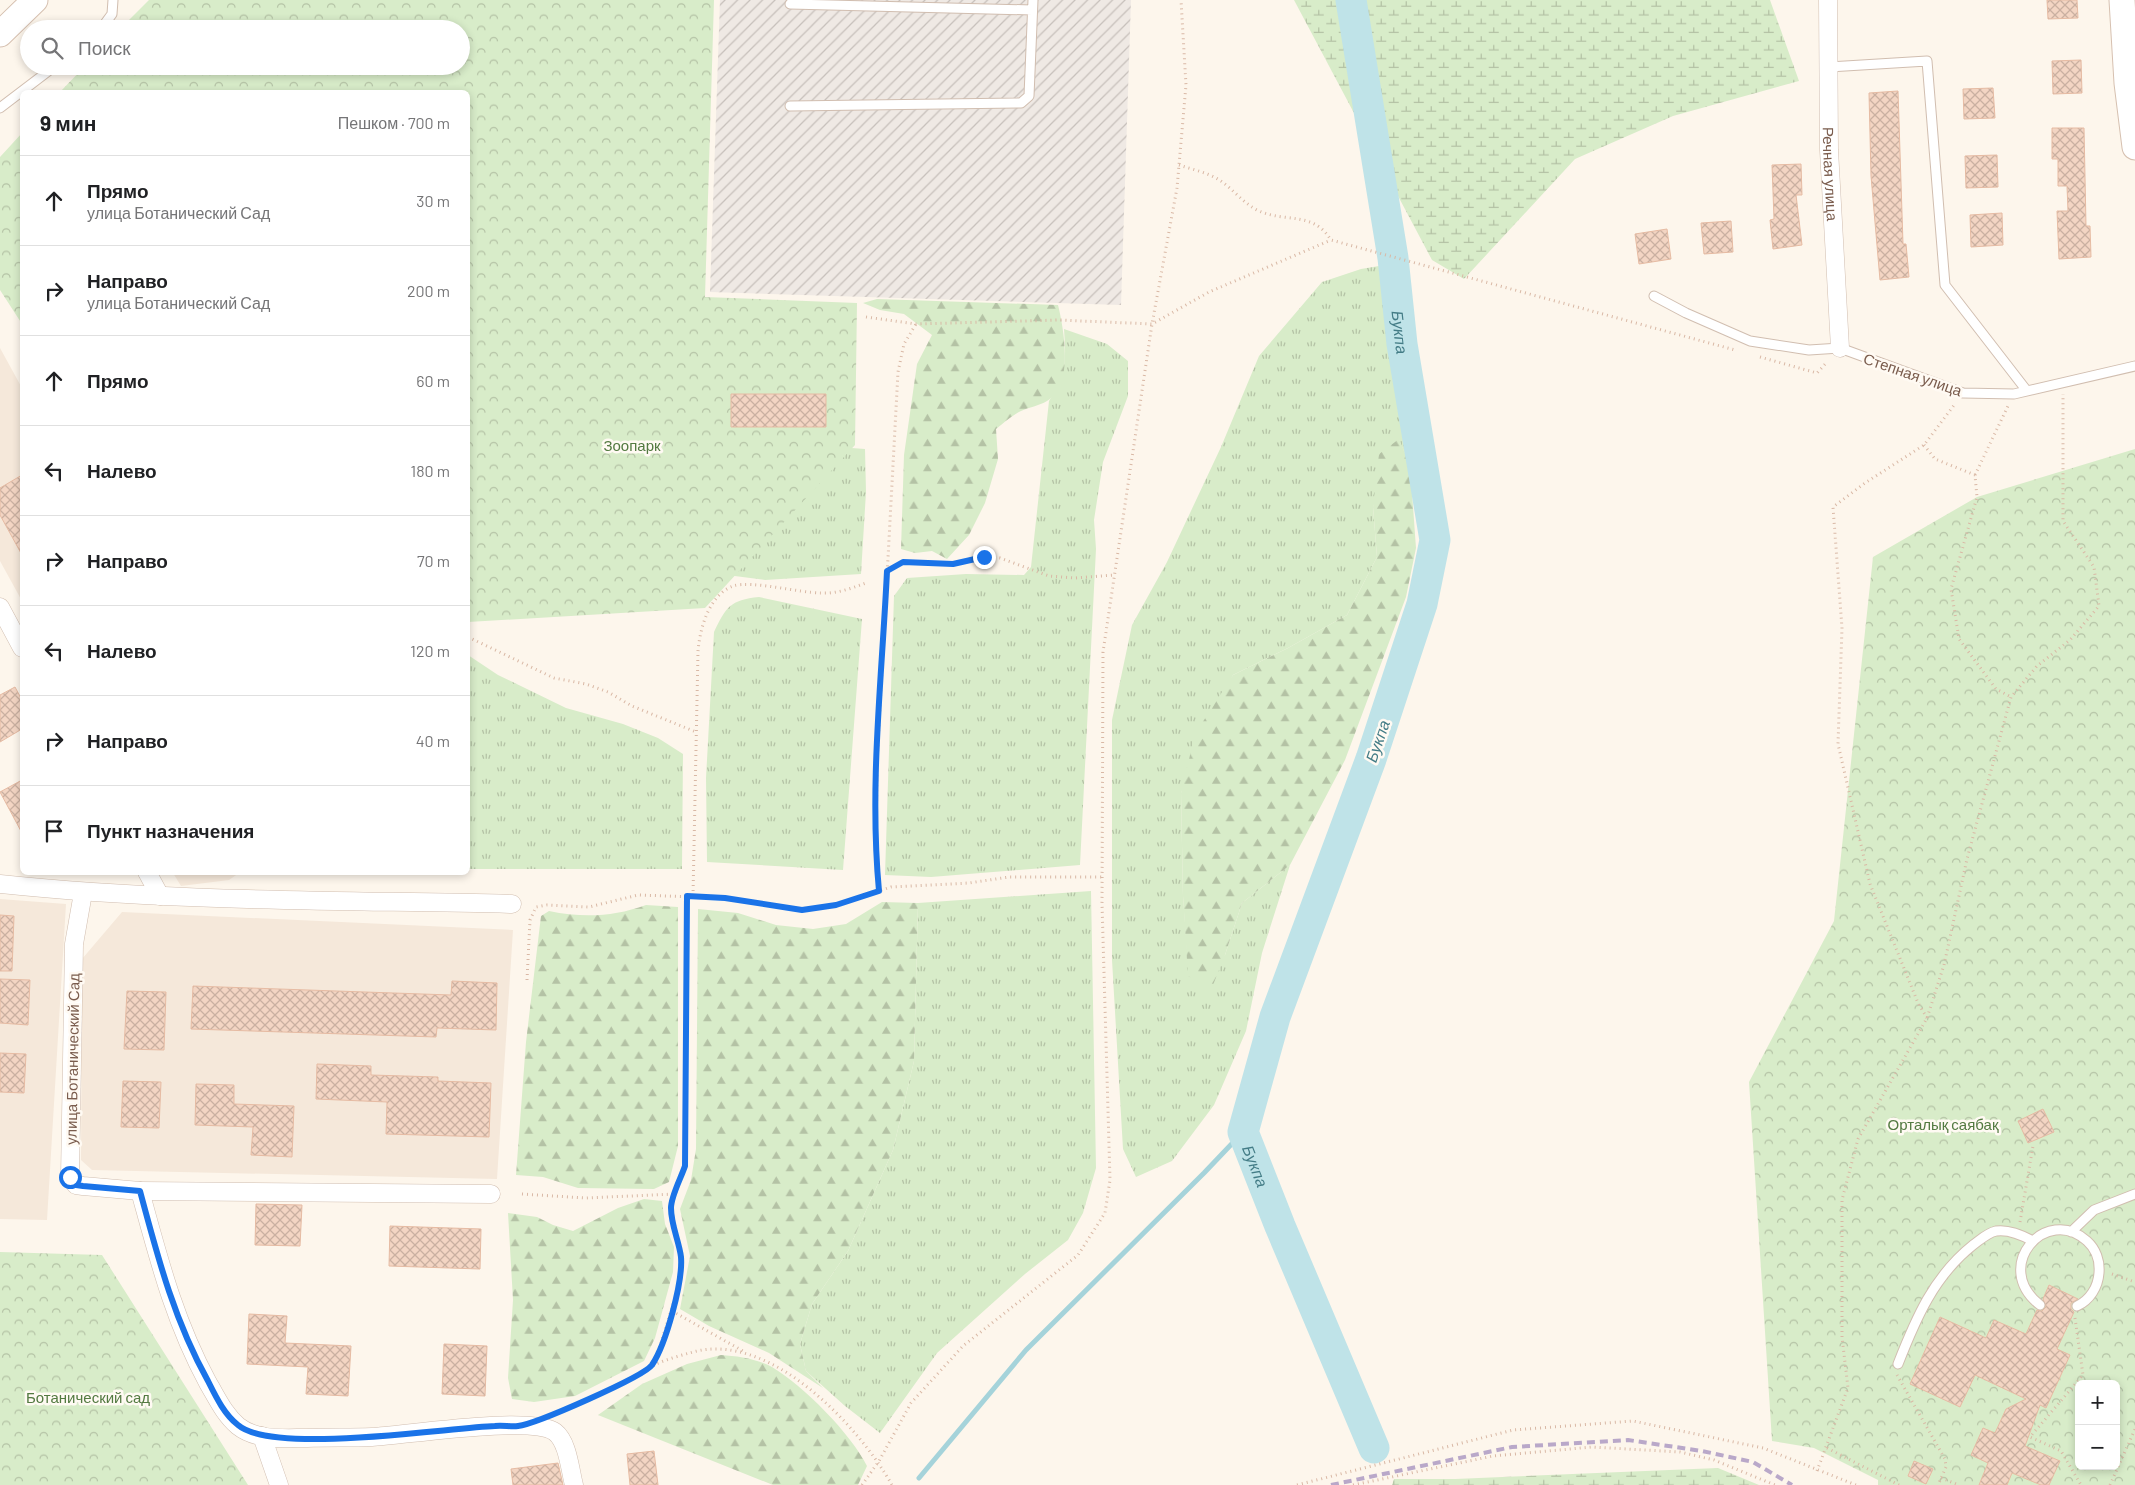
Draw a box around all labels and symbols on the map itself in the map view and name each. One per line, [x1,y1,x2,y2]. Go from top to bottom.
street label: Речная улица [1820,127,1842,222]
water label: Букпа [1389,310,1413,355]
street label: Степная улица [1861,349,1965,399]
park label: Зоопарк [603,436,661,454]
route end [973,546,996,569]
water label: Букпа [1361,717,1393,765]
street label: улица Ботанический Сад [62,973,83,1145]
park label: Орталық саябақ [1888,1115,1999,1133]
water label: Букпа [1239,1142,1273,1189]
route start [59,1166,82,1189]
park label: Ботанический сад [26,1388,150,1406]

